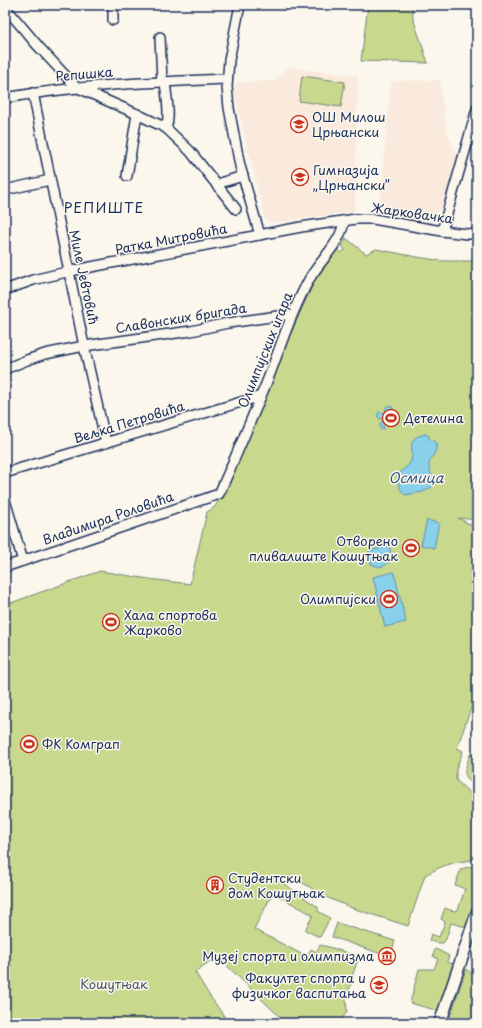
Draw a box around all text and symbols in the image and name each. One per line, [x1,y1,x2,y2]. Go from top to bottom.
street label: Репишка [55,61,114,85]
place label: ОШ Милош Црњански [312,107,386,141]
school or university icon: ОШ Милош Црњански [289,114,309,134]
place label: Гимназија „Црњански” [313,160,390,194]
school or university icon: Гимназија „Црњански” [290,167,310,187]
district label: РЕПИШТЕ [64,197,144,218]
street label: Жарковачка [370,197,455,228]
street label: Ратка Митровића [113,218,229,259]
street label: Миле Јевтовић [65,228,104,326]
street label: Олимпијских игара [233,288,297,410]
street label: Славонских бригада [114,298,249,337]
street label: Вељка Петровића [71,395,187,447]
sports icon: Детелина [381,408,401,428]
place label: Детелина [403,408,464,427]
water label: Осмица [388,467,445,488]
street label: Владимира Роловића [40,486,177,549]
place label: Отворено пливалиште Кошутњак [249,531,398,565]
sports icon: Отворено пливалиште Кошутњак [401,538,421,558]
place label: Олимпијски [300,589,376,608]
sports icon: Олимпијски [379,589,399,609]
place label: Хала спортова Жарково [124,605,218,639]
sports icon: Хала спортова Жарково [101,612,121,632]
sports icon: ФК Комграп [19,734,39,754]
place label: ФК Комграп [42,734,120,753]
place label: Студентски дом Кошутњак [228,868,325,902]
building icon: Студентски дом Кошутњак [205,875,225,895]
place label: Музеј спорта и олимпизма [202,946,374,965]
museum icon: Музеј спорта и олимпизма [377,946,397,966]
place label: Факултет спорта и физичког васпитања [232,968,367,1002]
park label: Кошутњак [80,974,148,993]
school or university icon: Факултет спорта и физичког васпитања [369,975,389,995]

